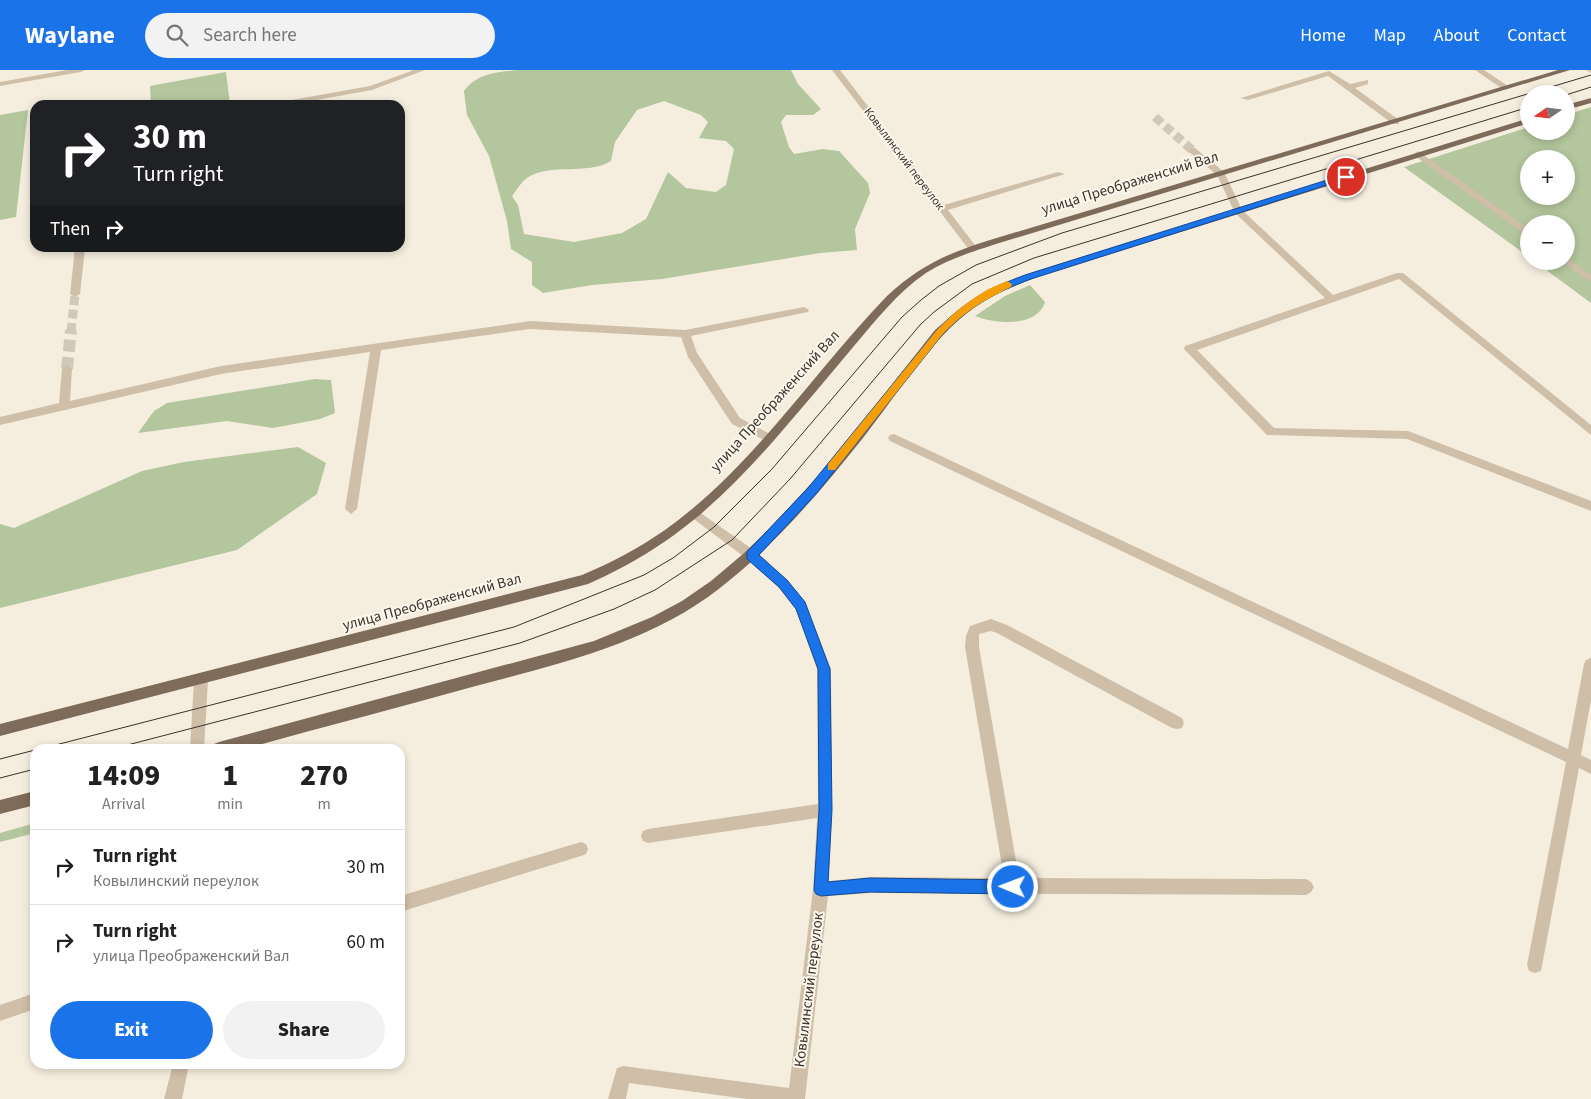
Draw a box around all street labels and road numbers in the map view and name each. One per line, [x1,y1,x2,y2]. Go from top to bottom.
street label: Ковылинский переулок [860,104,948,214]
street label: улица Преображенский Вал [1039,146,1221,220]
street label: улица Преображенский Вал [706,326,844,476]
street label: улица Преображенский Вал [340,568,524,636]
street label: Ковылинский переулок [789,911,829,1068]

